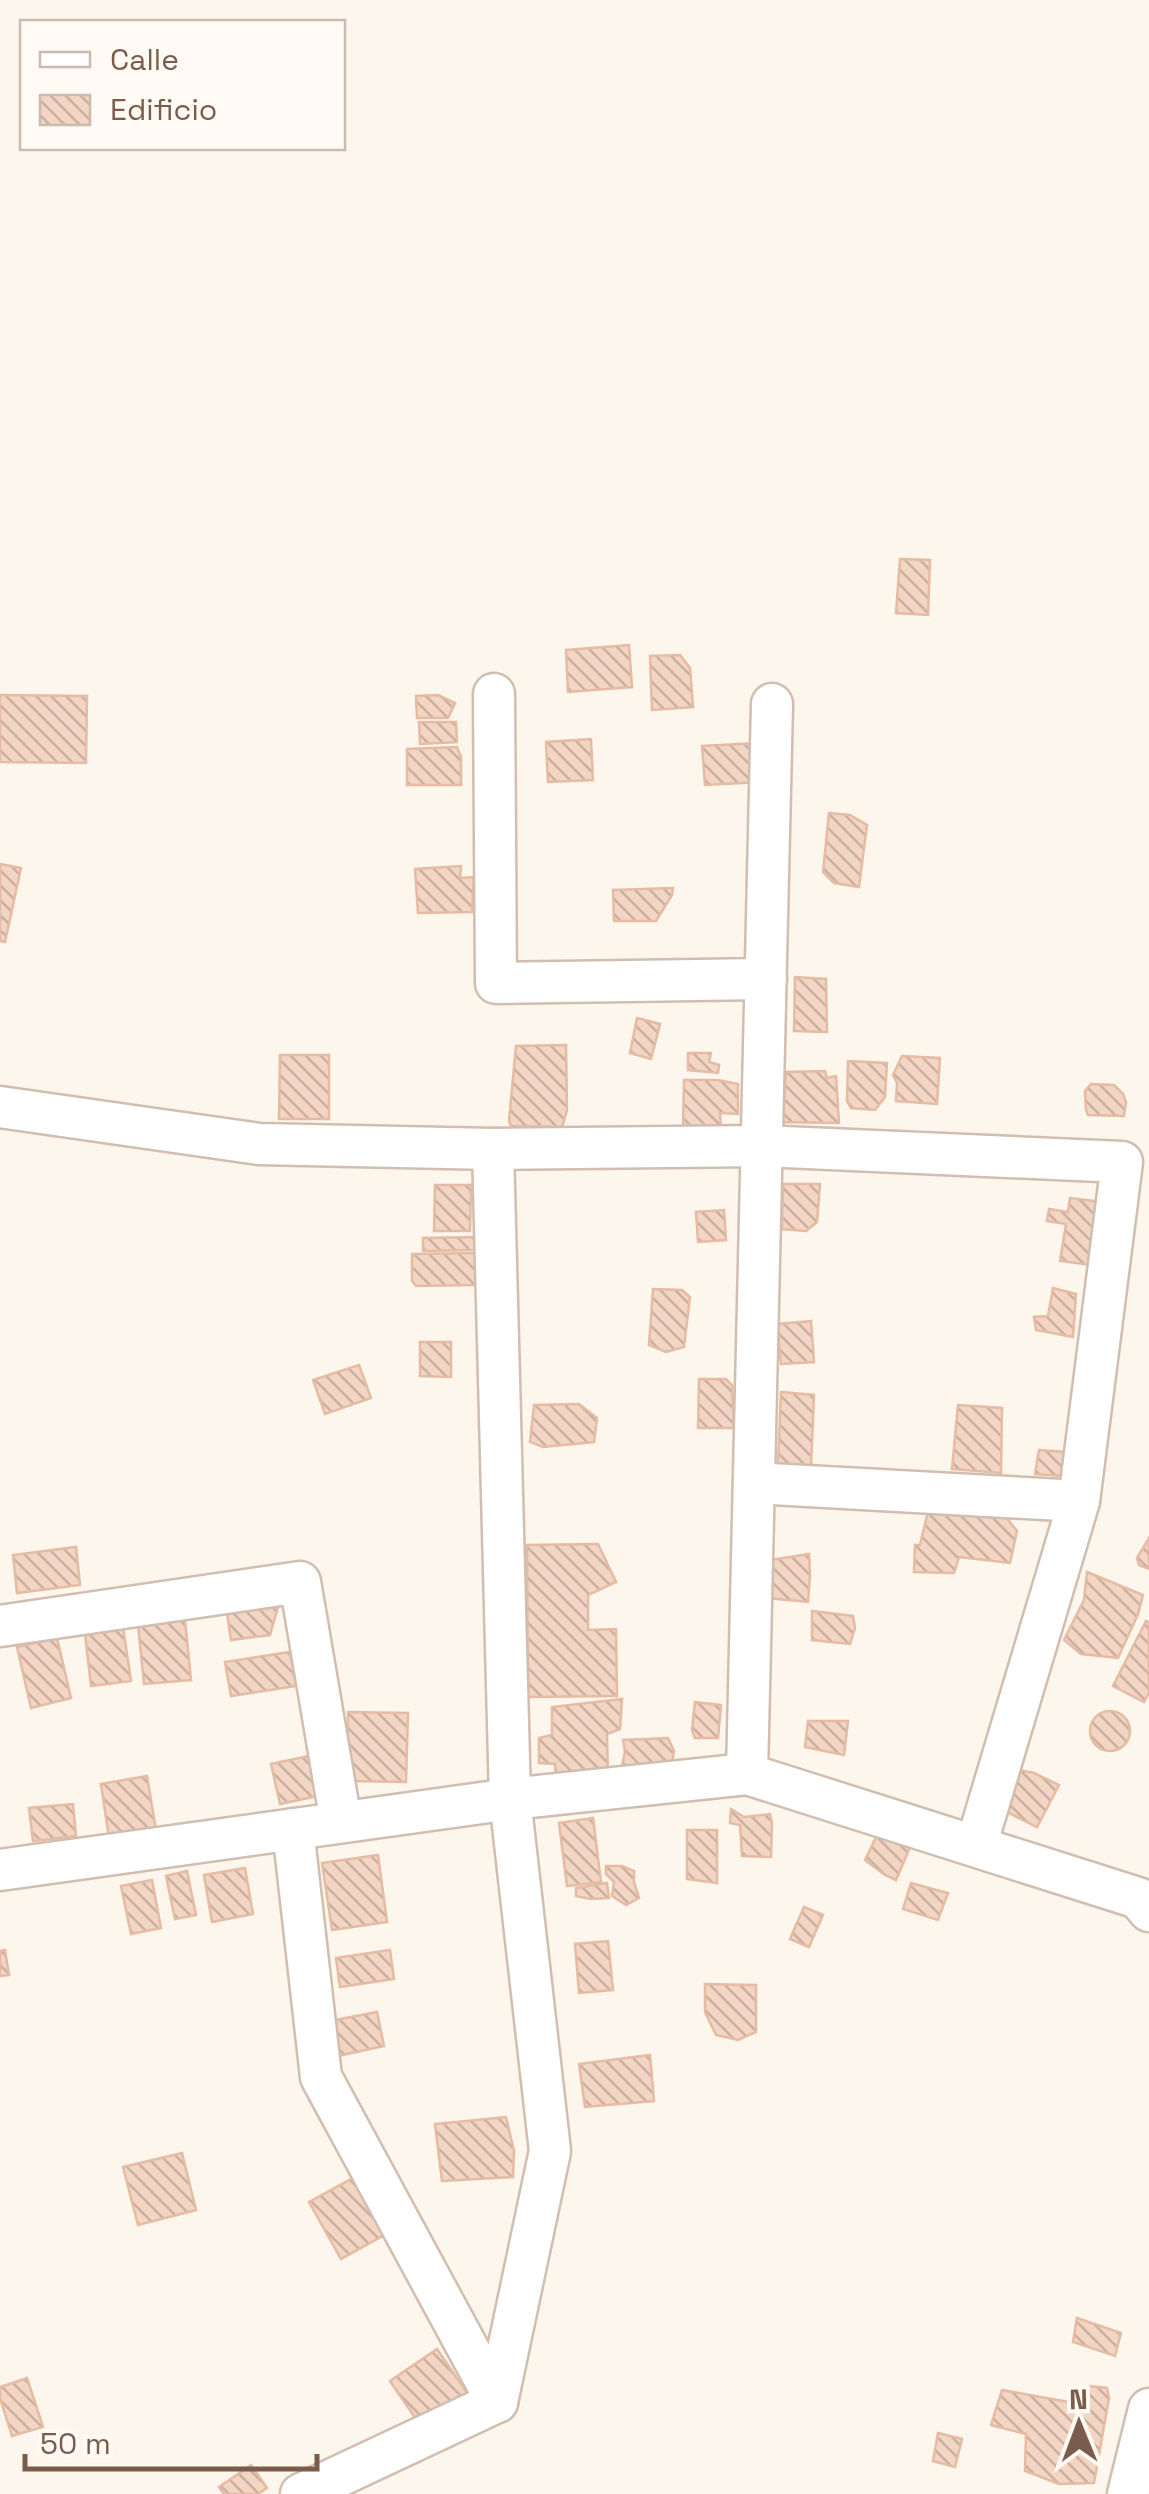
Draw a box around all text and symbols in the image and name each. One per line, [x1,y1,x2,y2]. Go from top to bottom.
legend [20,20,345,150]
text: Calle [110,40,179,79]
text: Edificio [110,90,217,129]
north arrow [1029,2374,1129,2474]
text: N [1069,2381,1088,2417]
scale bar [25,2409,318,2471]
text: 50 m [40,2424,111,2463]

